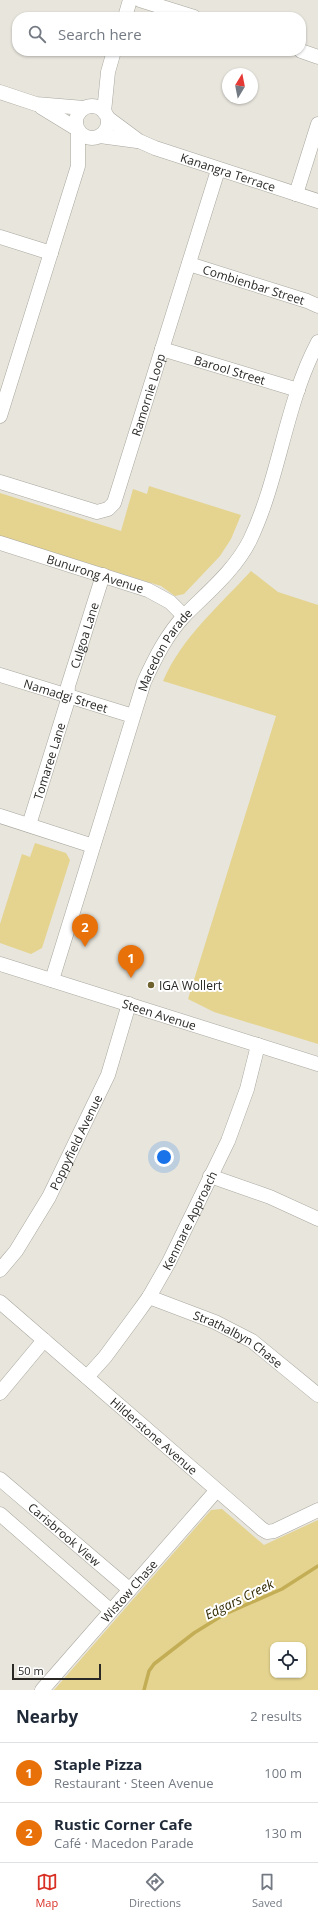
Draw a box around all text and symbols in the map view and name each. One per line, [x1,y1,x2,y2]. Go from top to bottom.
search box [12,12,306,56]
icon: search [26,23,48,45]
text: Search here [58,24,142,44]
north arrow [222,68,258,104]
street label: Kanangra Terrace [178,148,278,195]
street label: Combienbar Street [201,260,307,308]
street label: Ramornie Loop [127,351,169,438]
street label: Barool Street [192,351,268,388]
street label: Bunurong Avenue [45,550,146,597]
street label: Culgoa Lane [66,600,102,671]
street label: Macedon Parade [133,604,196,693]
street label: Namadgi Street [22,674,110,716]
street label: Tomaree Lane [29,720,69,802]
pin: 2 [72,914,98,947]
pin: 1 [118,945,144,978]
place label: IGA Wollert [159,977,222,994]
marker: IGA Wollert [146,980,156,990]
street label: Steen Avenue [120,994,199,1034]
street label: Poppyfield Avenue [45,1091,106,1193]
your location [154,1147,174,1167]
street label: Kenmare Approach [158,1168,221,1273]
street label: Strathalbyn Chase [191,1306,287,1372]
street label: Hilderstone Avenue [107,1393,202,1478]
street label: Carisbrook View [25,1498,105,1570]
street label: Wistow Chase [97,1556,161,1626]
water label: Edgars Creek [202,1574,277,1623]
map controls [270,1642,306,1678]
button: locate [270,1642,306,1678]
scale bar [12,1662,101,1681]
text: 50 m [18,1663,44,1678]
text: Nearby [16,1705,78,1728]
text: 2 results [250,1707,302,1725]
text: Staple Pizza [54,1754,142,1774]
text: 1 [25,1764,33,1782]
text: 100 m [264,1764,302,1782]
text: Restaurant · Steen Avenue [54,1774,214,1792]
text: Rustic Corner Cafe [54,1814,192,1834]
text: 2 [25,1824,33,1842]
text: 130 m [264,1824,302,1842]
text: Café · Macedon Parade [54,1834,194,1852]
tab: Map [35,1871,58,1910]
tab: Directions [129,1871,181,1910]
tab: Saved [252,1871,283,1910]

